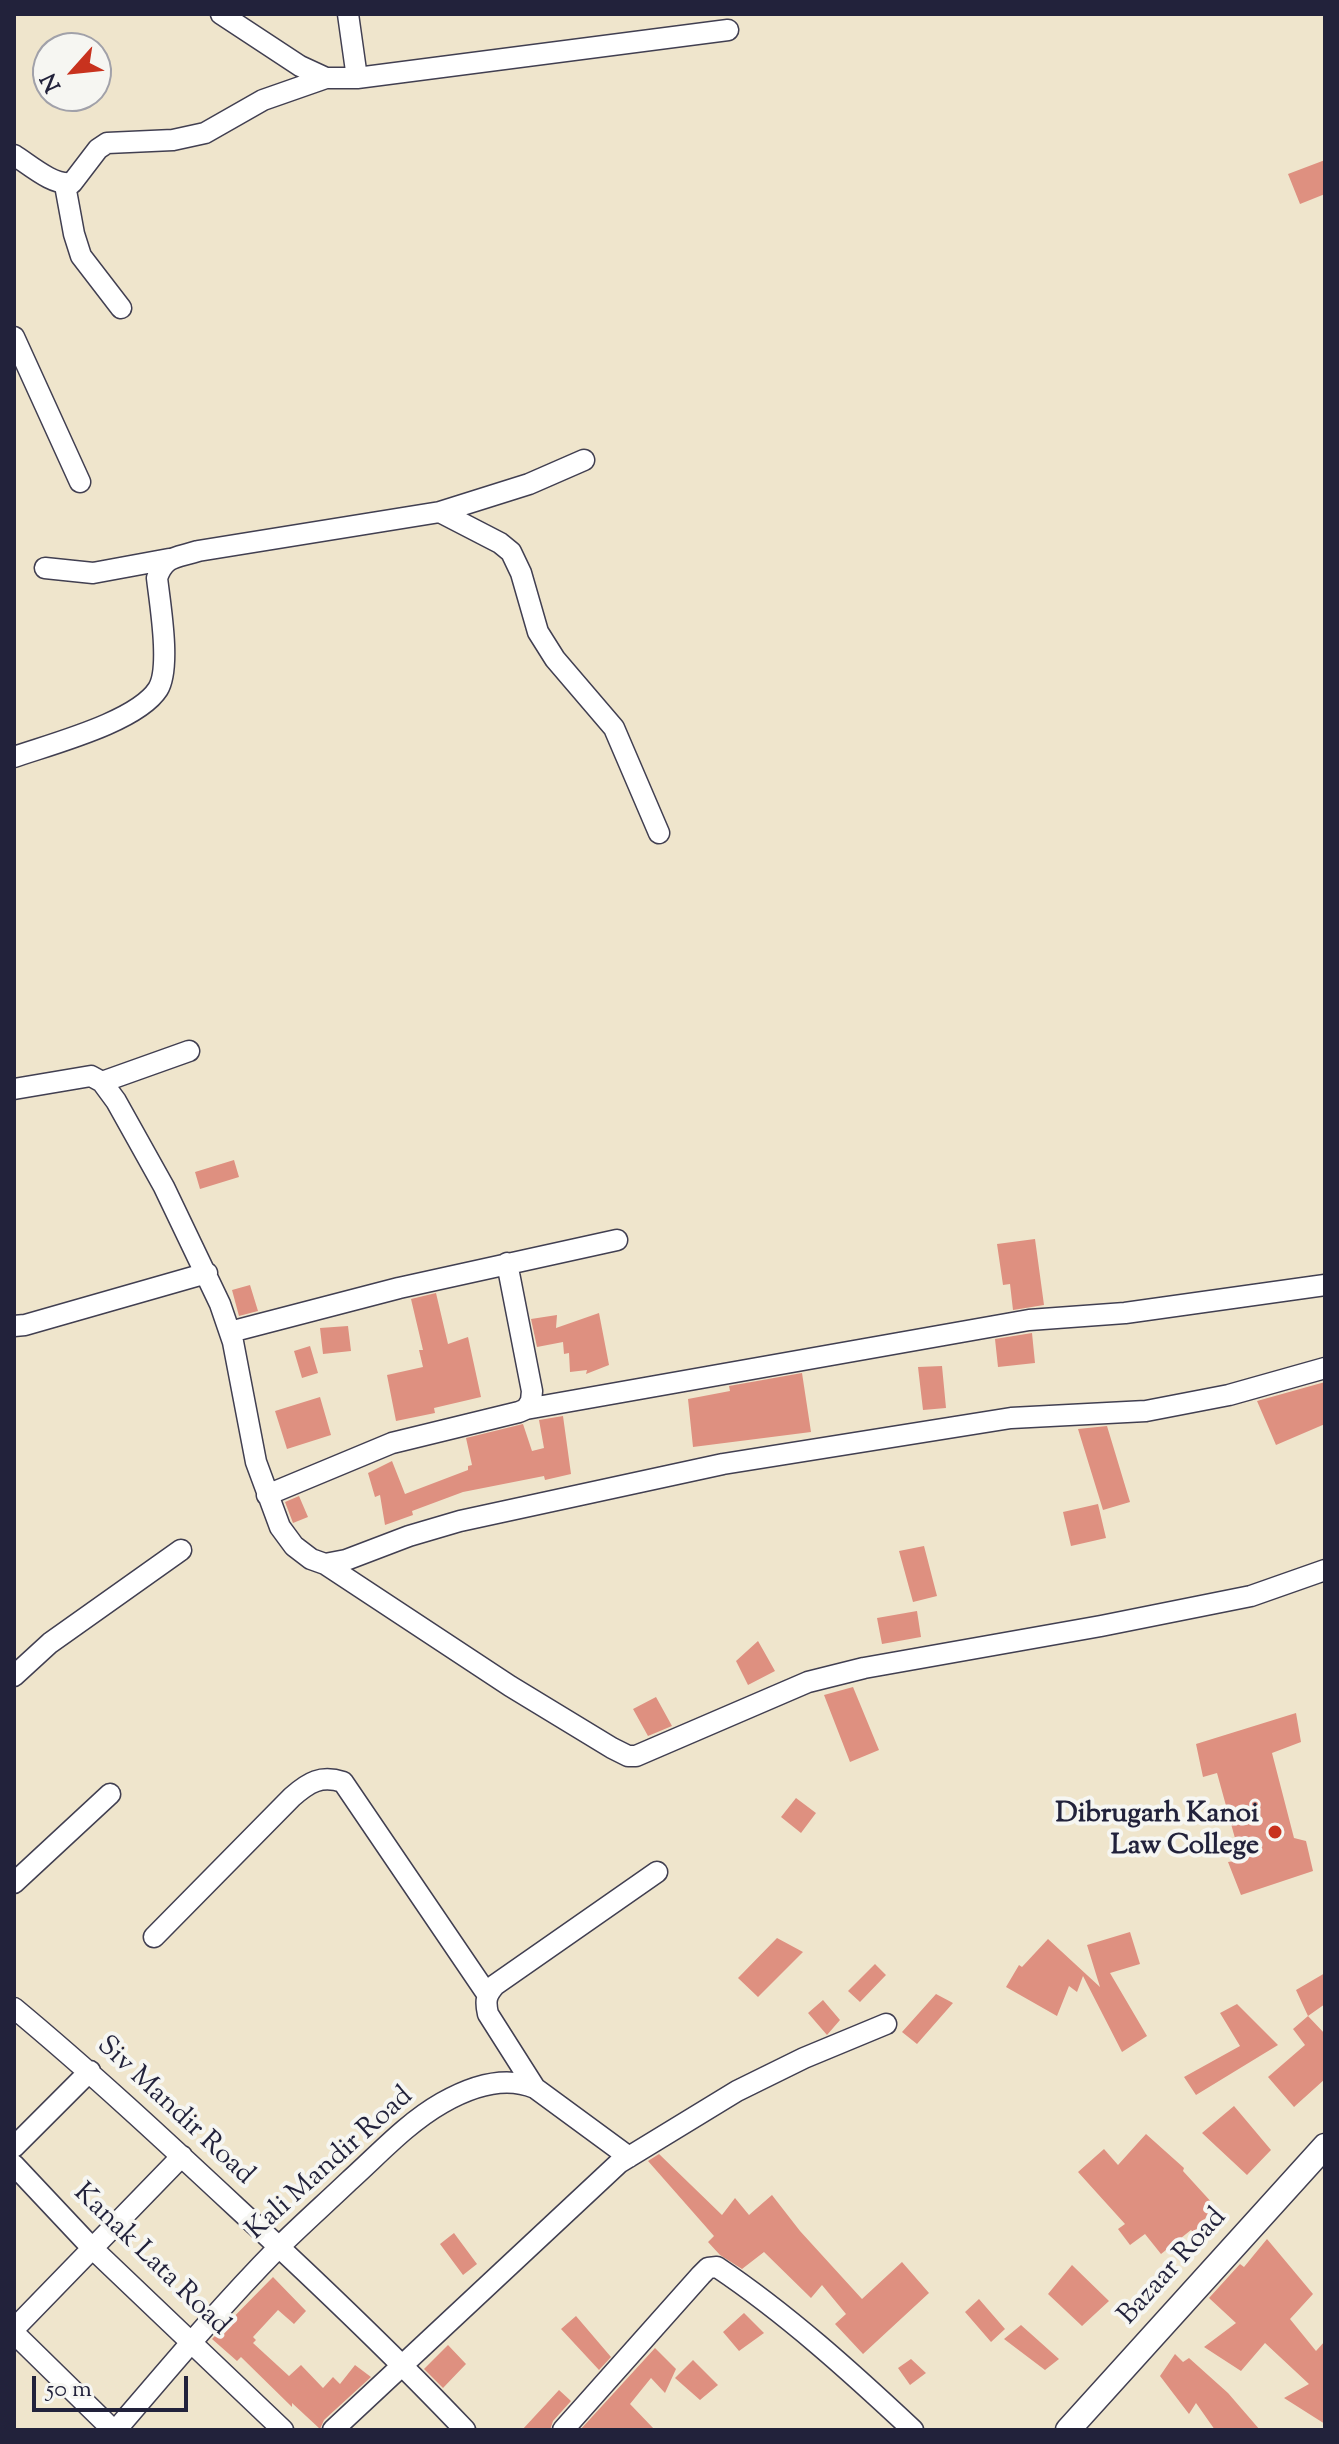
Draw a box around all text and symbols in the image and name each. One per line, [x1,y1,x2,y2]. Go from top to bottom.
north arrow [32,32,112,112]
text: N [34,67,71,97]
place label: Dibrugarh Kanoi Law College [1056,1799,1259,1865]
marker: Dibrugarh Kanoi Law College [1266,1823,1284,1841]
street label: Siv Mandir Road [88,2030,260,2194]
street label: Kali Mandir Road [241,2081,421,2249]
street label: Kanak Lata Road [65,2178,235,2344]
street label: Bazaar Road [1113,2203,1235,2333]
scale bar [36,2360,192,2410]
text: 50 m [46,2373,92,2407]

